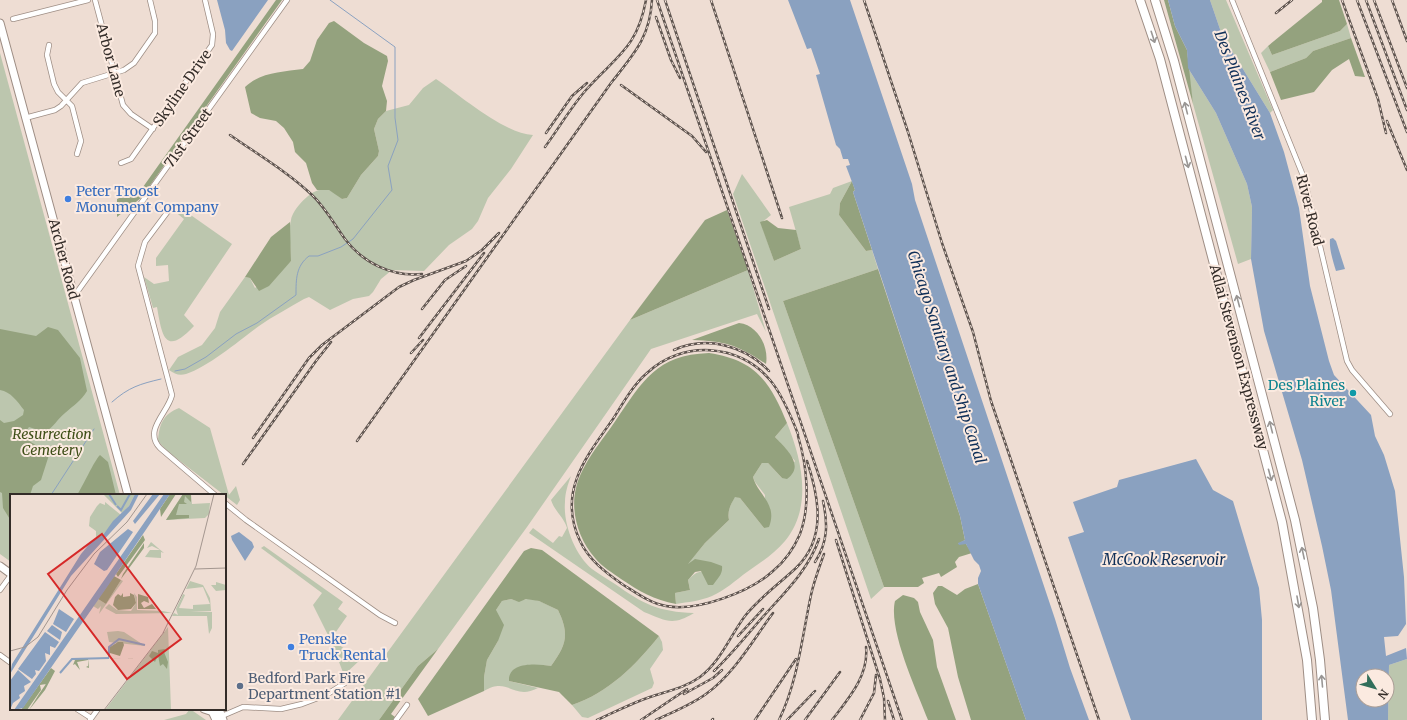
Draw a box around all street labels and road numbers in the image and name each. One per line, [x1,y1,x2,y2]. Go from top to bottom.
street label: Arbor Lane [92,20,129,99]
street label: Skyline Drive [149,46,215,130]
street label: 71st Street [160,104,216,171]
street label: River Road [1292,172,1328,248]
street label: Archer Road [44,216,84,302]
street label: Adlai Stevenson Expressway [1205,261,1273,453]

